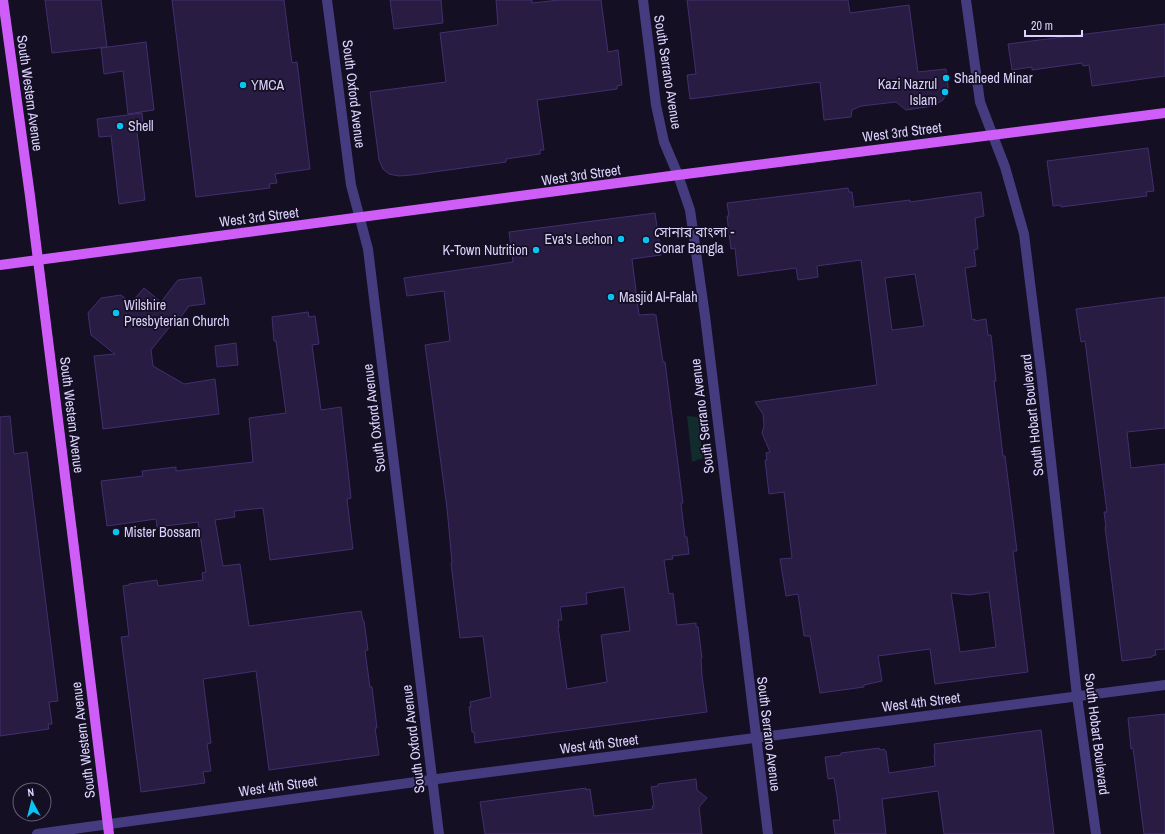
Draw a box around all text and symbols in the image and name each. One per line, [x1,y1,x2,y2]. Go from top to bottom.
scale bar [1025,12,1082,38]
street label: South Serrano Avenue [650,14,686,130]
text: 20 m [1031,18,1053,34]
street label: South Western Avenue [13,34,47,152]
street label: South Oxford Avenue [338,39,370,149]
place label: Shaheed Minar [954,69,1033,87]
marker: Shaheed Minar [941,73,951,83]
place label: Kazi Nazrul Islam [878,75,937,109]
place label: YMCA [251,76,285,94]
marker: YMCA [238,80,248,90]
marker: Kazi Nazrul Islam [940,87,950,97]
place label: Shell [128,117,154,135]
street label: West 3rd Street [861,118,943,146]
marker: Shell [115,121,125,131]
street label: West 3rd Street [540,161,622,189]
street label: West 3rd Street [218,203,300,231]
place label: সোনার বাংলা - Sonar Bangla [654,223,735,257]
place label: Eva's Lechon [544,230,613,248]
marker: Eva's Lechon [616,234,626,244]
marker: সোনার বাংলা - Sonar Bangla [641,235,651,245]
place label: K-Town Nutrition [443,241,528,259]
marker: K-Town Nutrition [531,245,541,255]
place label: Masjid Al-Falah [619,288,698,306]
marker: Masjid Al-Falah [606,292,616,302]
place label: Wilshire Presbyterian Church [124,296,229,330]
marker: Wilshire Presbyterian Church [111,308,121,318]
street label: South Hobart Boulevard [1017,353,1047,477]
street label: South Western Avenue [56,356,88,474]
street label: South Serrano Avenue [686,358,718,474]
street label: South Oxford Avenue [358,363,390,473]
place label: Mister Bossam [124,523,201,541]
marker: Mister Bossam [111,527,121,537]
street label: South Hobart Boulevard [1081,672,1113,796]
street label: South Serrano Avenue [753,676,785,792]
street label: South Western Avenue [67,681,99,799]
street label: South Oxford Avenue [397,684,429,794]
street label: West 4th Street [881,688,961,716]
street label: West 4th Street [559,730,639,758]
street label: West 4th Street [238,772,318,800]
north arrow [12,782,52,822]
text: N [27,785,35,799]

